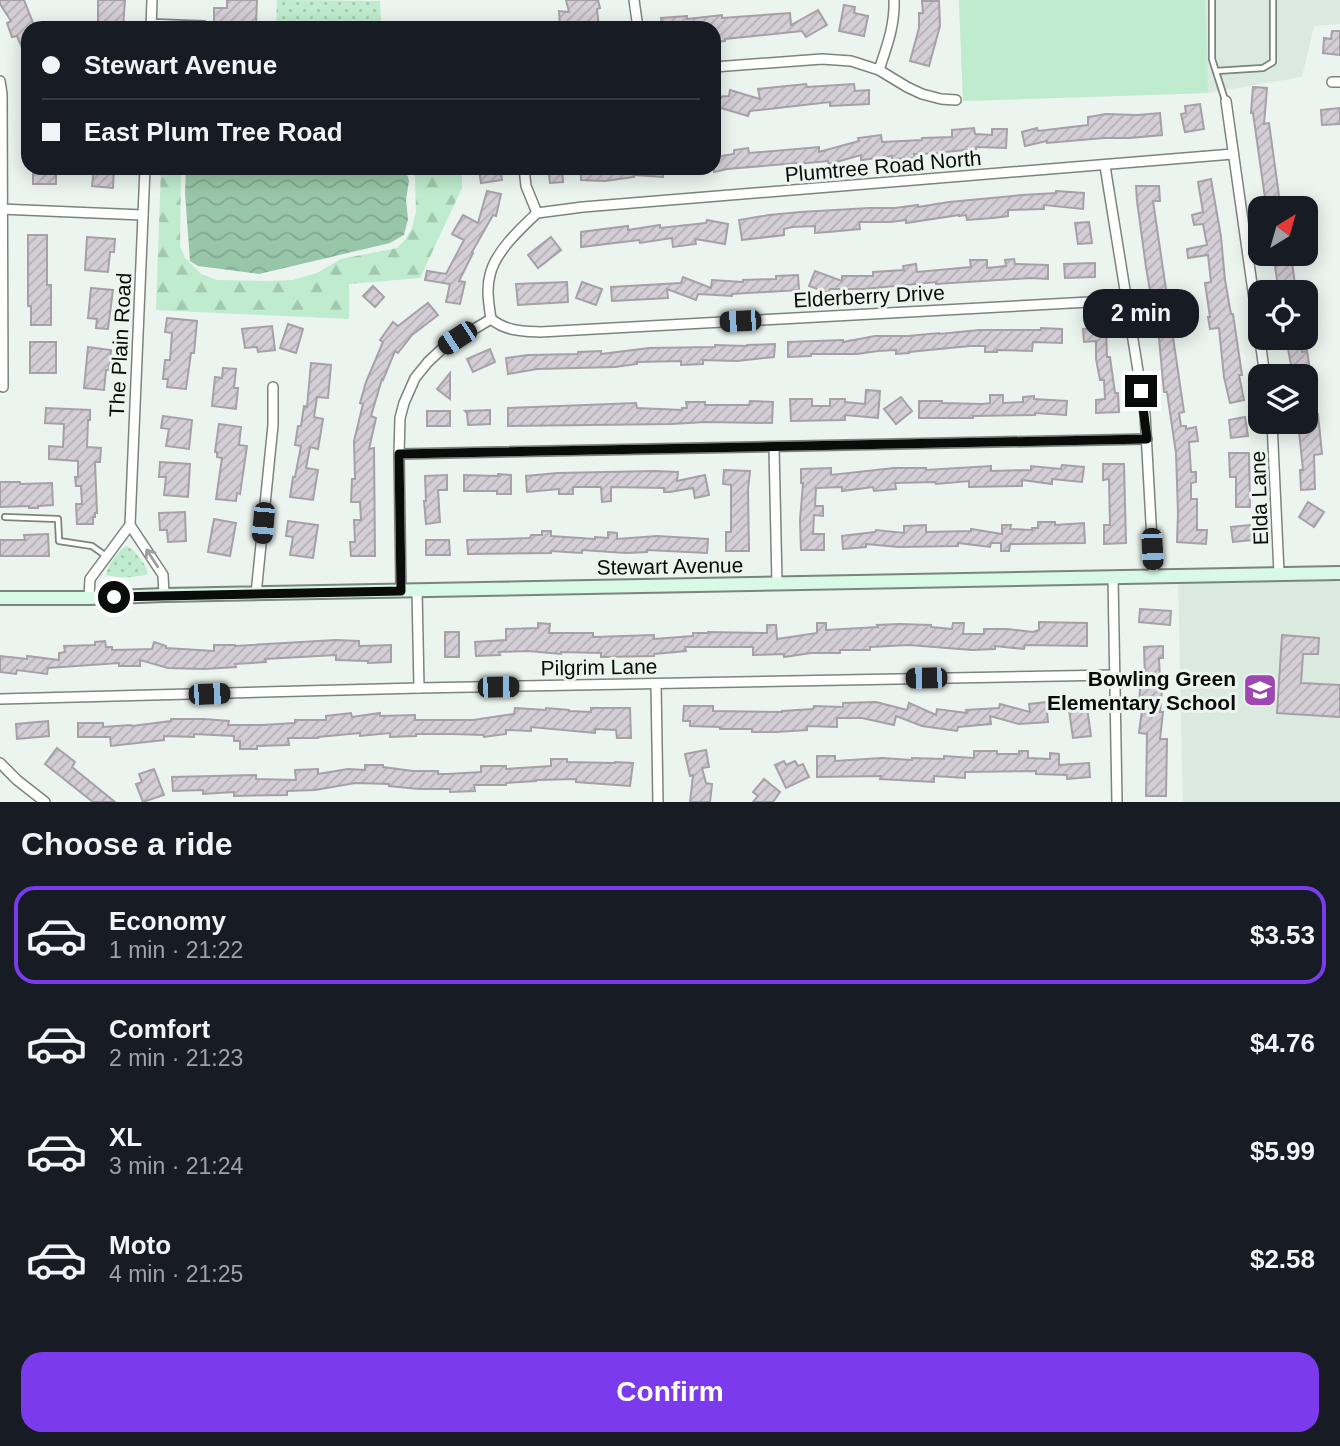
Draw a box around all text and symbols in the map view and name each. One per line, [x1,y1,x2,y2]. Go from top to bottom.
text: Stewart Avenue [84,50,277,80]
text: East Plum Tree Road [84,117,343,147]
street label: Plumtree Road North [784,146,982,186]
north arrow [1248,196,1318,266]
map controls [1248,196,1318,434]
street label: The Plain Road [105,272,135,418]
button: locate [1248,280,1318,350]
street label: Elderberry Drive [793,281,945,311]
callout: 2 min [1083,290,1199,338]
text: 2 min [1111,300,1171,326]
car [719,309,762,333]
car [434,318,481,358]
button: layers [1248,364,1318,434]
route end [1125,375,1157,407]
street label: Elda Lane [1246,450,1272,546]
car [251,501,276,545]
car [1141,527,1164,571]
one-way arrow [144,549,158,569]
street label: Stewart Avenue [596,553,744,579]
route start [98,581,130,613]
street label: Pilgrim Lane [540,654,658,680]
car [905,667,948,689]
place label: Bowling Green Elementary School [1047,667,1236,714]
school or university icon: Bowling Green Elementary School [1241,671,1279,709]
car [477,676,520,698]
car [188,683,231,705]
text: Choose a ride [21,826,233,862]
icon: car [25,904,88,967]
text: Economy [109,906,226,936]
text: $3.53 [1250,920,1315,950]
text: 1 min · 21:22 [109,937,243,963]
icon: car [25,1012,88,1075]
text: Comfort [109,1014,210,1044]
text: $4.76 [1250,1028,1315,1058]
text: 2 min · 21:23 [109,1045,243,1071]
icon: car [25,1120,88,1183]
text: XL [109,1122,142,1152]
text: $5.99 [1250,1136,1315,1166]
text: 3 min · 21:24 [109,1153,243,1179]
icon: car [25,1228,88,1291]
text: Moto [109,1230,171,1260]
text: $2.58 [1250,1244,1315,1274]
text: 4 min · 21:25 [109,1261,243,1287]
button: Confirm [21,1352,1319,1432]

